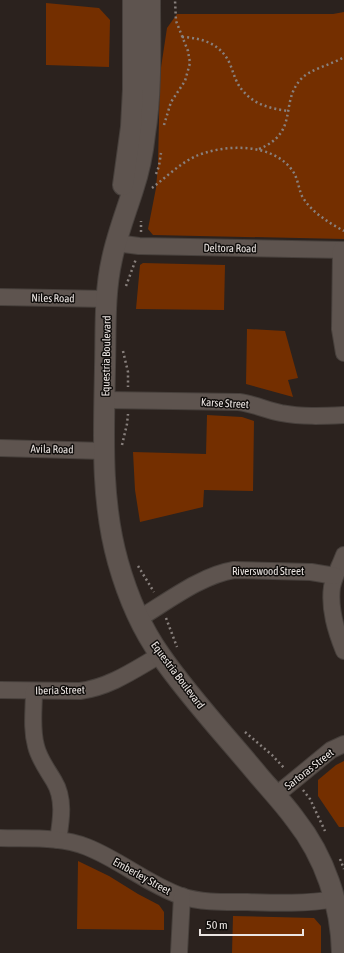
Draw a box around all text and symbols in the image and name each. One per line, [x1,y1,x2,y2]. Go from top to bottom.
street label: Deltora Road [203,242,257,254]
street label: Niles Road [31,292,75,304]
street label: Equestria Boulevard [99,315,113,397]
street label: Karse Street [201,396,249,410]
street label: Avila Road [30,443,74,455]
street label: Riverswood Street [232,565,304,577]
street label: Equestria Boulevard [149,639,207,711]
street label: Iberia Street [35,684,85,696]
street label: Sartoras Street [282,746,336,792]
street label: Emberley Street [111,855,173,897]
scale bar [200,911,303,937]
text: 50 m [206,918,228,932]

